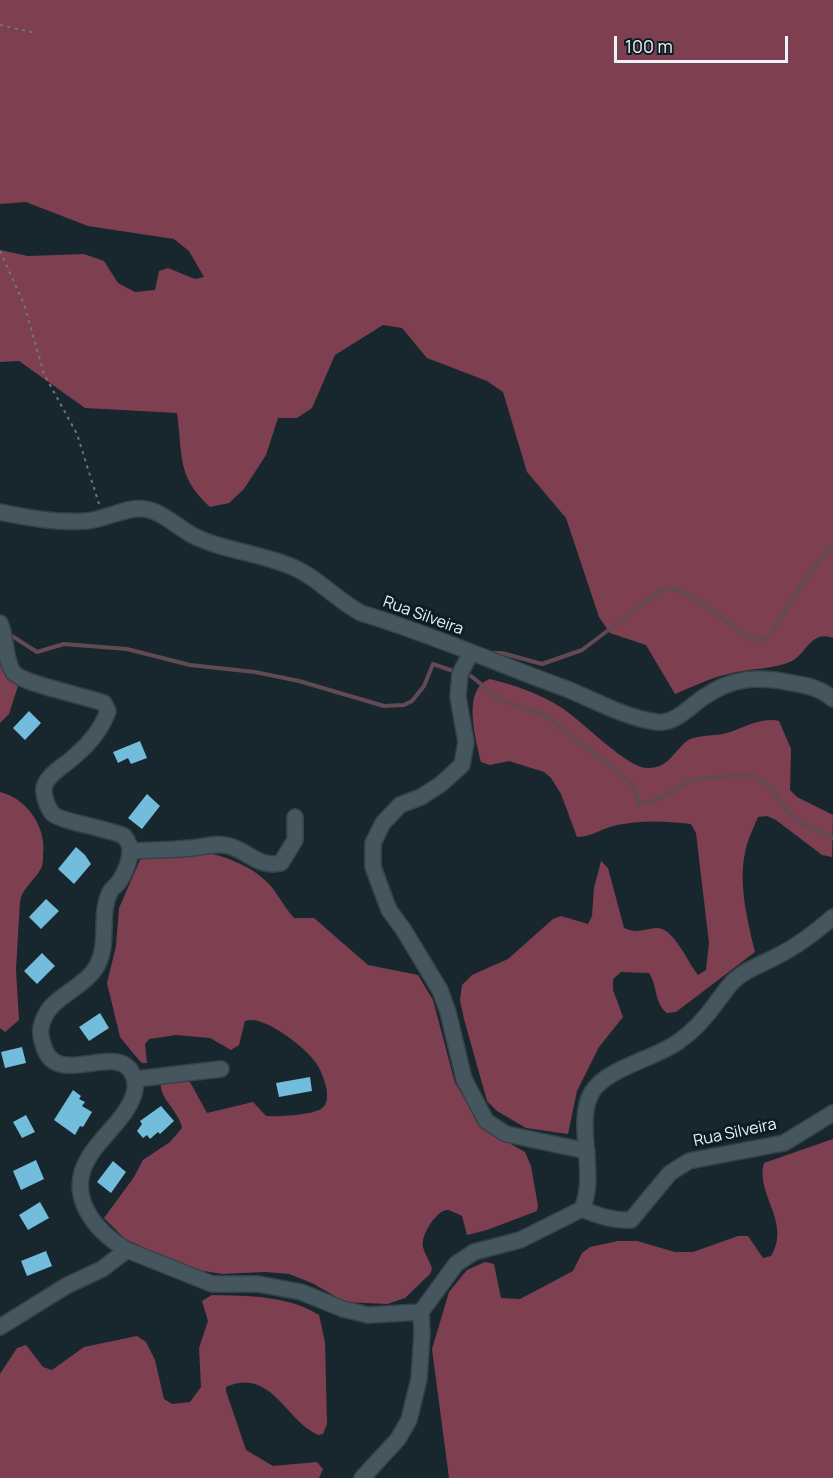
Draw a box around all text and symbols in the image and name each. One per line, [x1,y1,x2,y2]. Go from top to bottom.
scale bar [617,24,791,62]
text: 100 m [625,34,673,58]
street label: Rua Silveira [380,593,466,639]
street label: Rua Silveira [692,1115,778,1151]

